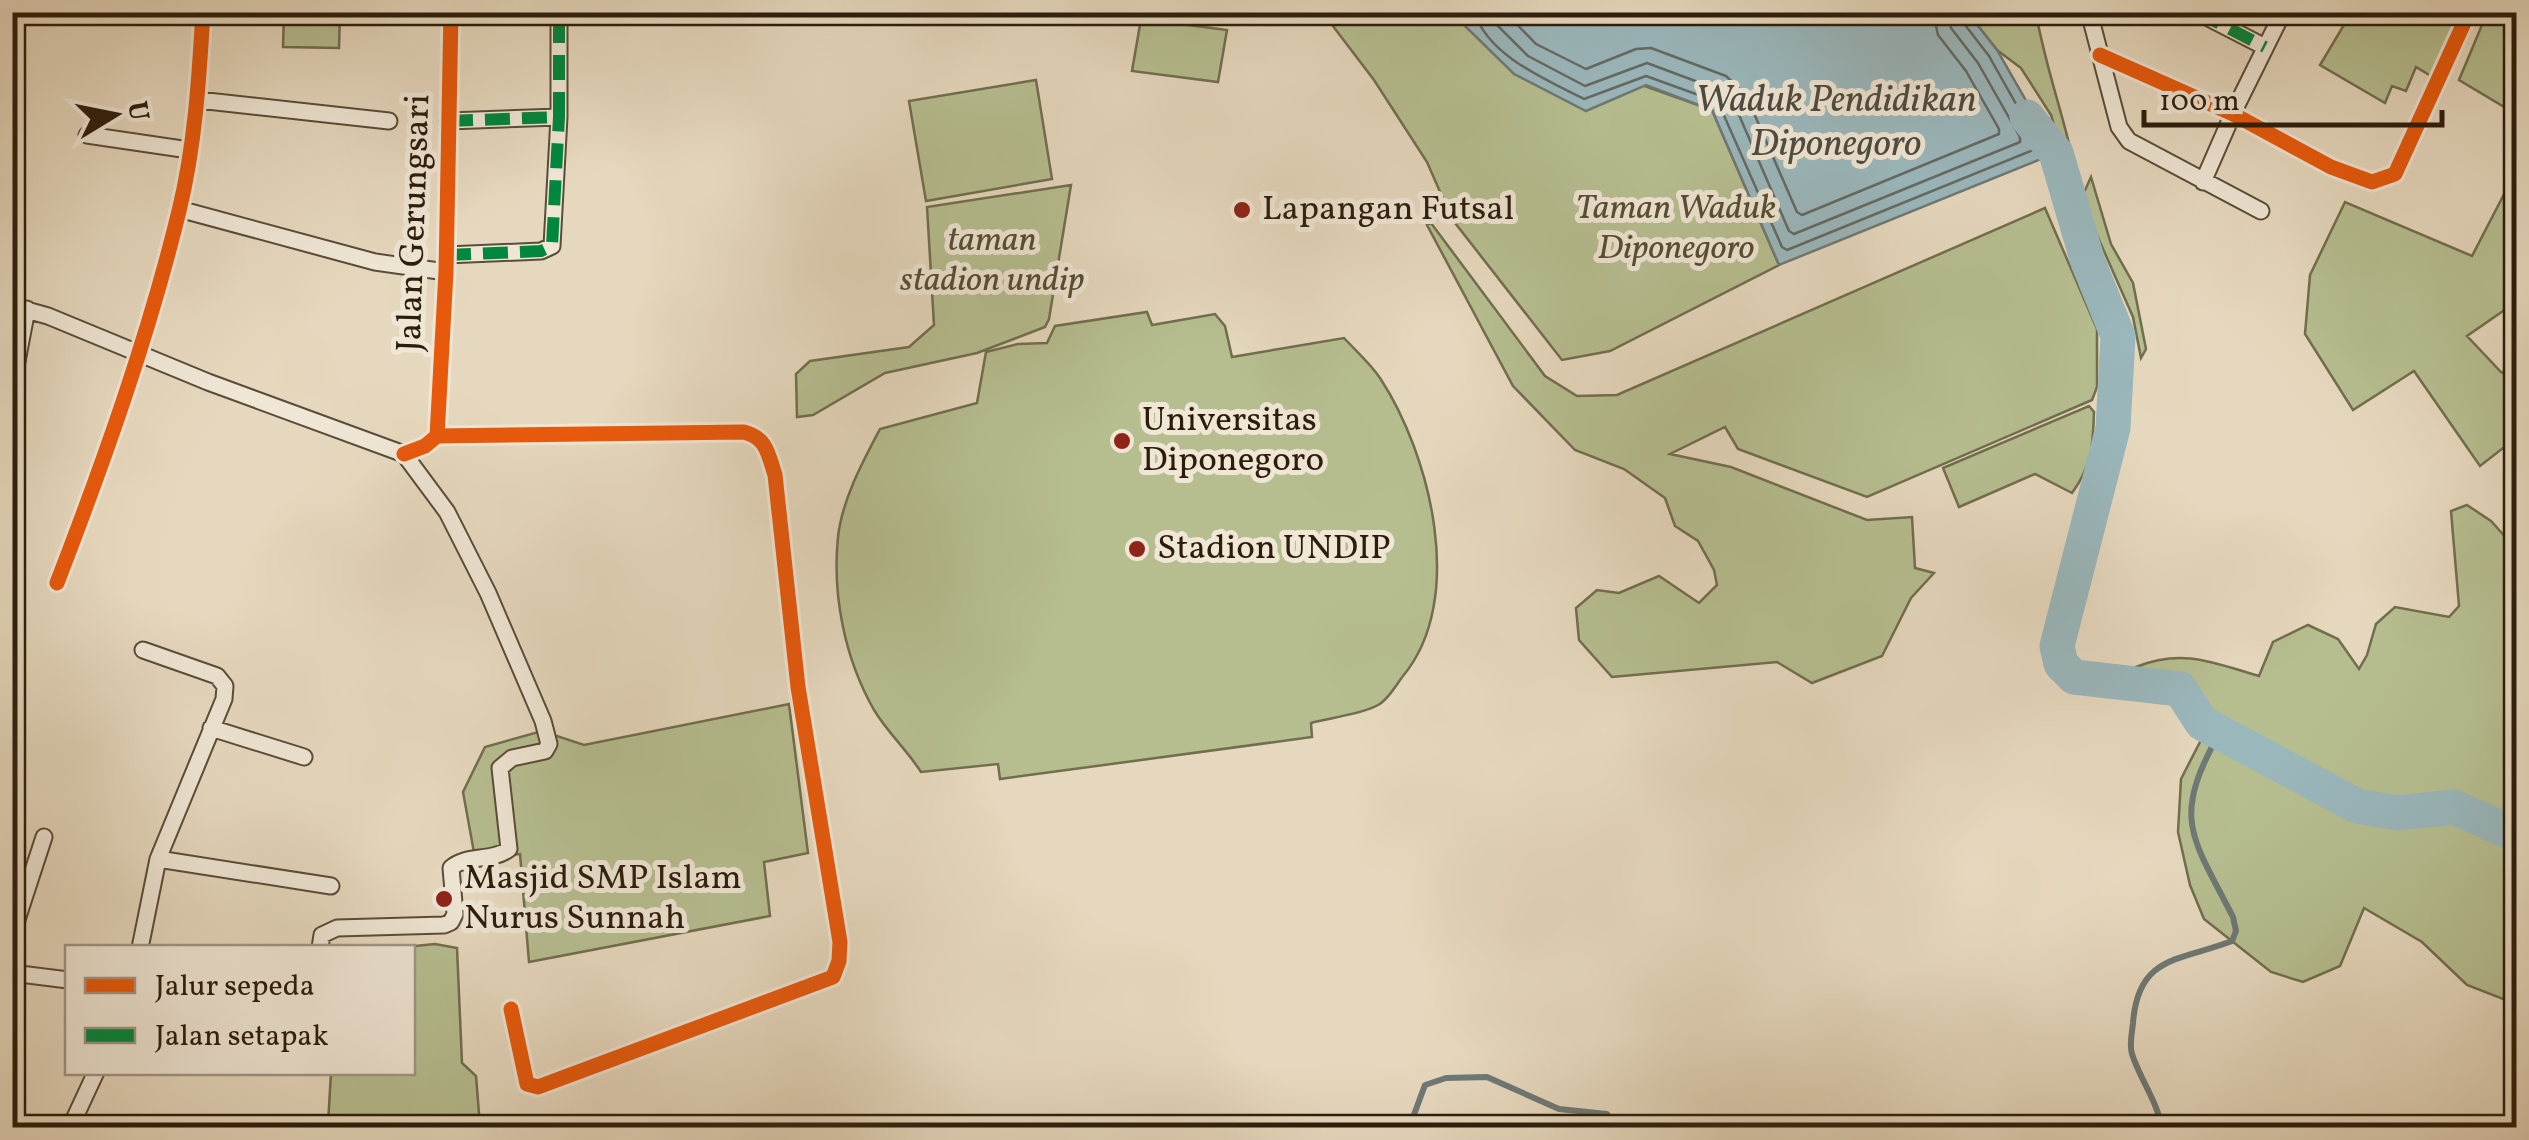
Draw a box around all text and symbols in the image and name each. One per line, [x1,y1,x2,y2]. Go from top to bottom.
north arrow [65,65,165,165]
scale bar [2144,65,2442,127]
water label: Waduk Pendidikan Diponegoro [1695,75,1977,172]
text: 100 m [2159,81,2240,123]
street label: Jalan Gerungsari [387,93,443,353]
text: U [116,98,158,124]
park label: Taman Waduk Diponegoro [1576,185,1776,273]
place label: Lapangan Futsal [1262,186,1514,234]
marker: Lapangan Futsal [1231,199,1253,221]
park label: taman stadion undip [900,217,1084,305]
place label: Universitas Diponegoro [1142,397,1324,485]
marker: Universitas Diponegoro [1111,430,1133,452]
place label: Stadion UNDIP [1157,525,1391,573]
marker: Stadion UNDIP [1126,538,1148,560]
place label: Masjid SMP Islam Nurus Sunnah [464,855,742,943]
marker: Masjid SMP Islam Nurus Sunnah [433,888,455,910]
legend [65,945,415,1075]
text: Jalur sepeda [155,966,315,1008]
text: Jalan setapak [155,1016,329,1058]

